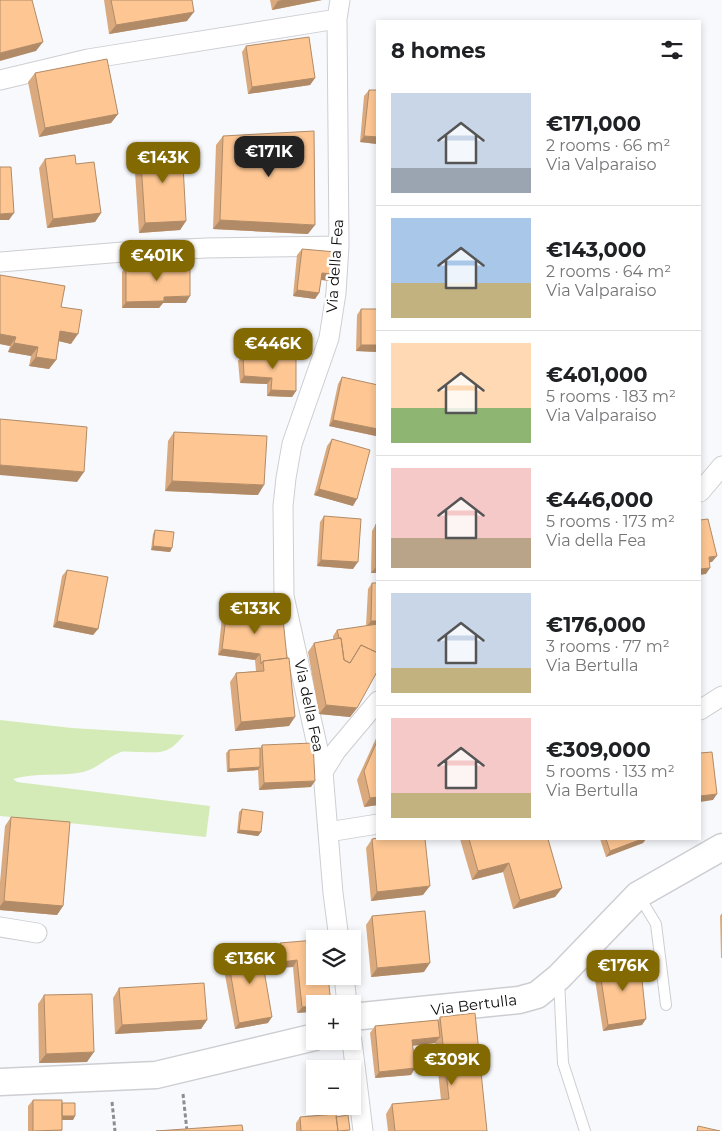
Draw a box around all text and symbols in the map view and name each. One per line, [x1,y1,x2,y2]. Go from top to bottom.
icon: filters [658,36,686,64]
text: 8 homes [391,38,486,63]
text: €171,000 [546,111,641,136]
icon: home [431,113,491,173]
pin: €171K [234,136,304,178]
text: 2 rooms · 66 m² [546,136,670,155]
pin: €143K [128,142,198,184]
text: €171K [245,142,293,161]
text: €143K [137,148,189,167]
text: Via Valparaiso [546,155,656,174]
street label: Via della Fea [322,218,347,314]
text: €143,000 [546,237,646,262]
icon: home [431,238,491,298]
pin: €401K [122,240,192,282]
text: €401K [131,246,183,265]
text: 2 rooms · 64 m² [546,262,671,281]
text: Via Valparaiso [546,281,656,300]
pin: €446K [238,328,308,370]
text: €446K [245,334,301,353]
text: €401,000 [546,362,648,387]
icon: home [431,363,491,423]
text: 5 rooms · 183 m² [546,387,676,406]
text: Via Valparaiso [546,406,656,425]
text: €446,000 [546,487,653,512]
icon: home [431,488,491,548]
text: 5 rooms · 173 m² [546,512,675,531]
text: Via della Fea [546,531,646,550]
pin: €133K [220,592,290,635]
text: €133K [230,599,280,618]
text: €176,000 [546,612,646,637]
icon: home [431,613,491,673]
text: 3 rooms · 77 m² [546,637,670,656]
text: Via Bertulla [546,656,639,675]
street label: Via della Fea [290,658,329,754]
text: €309,000 [546,737,651,762]
icon: home [431,738,491,798]
text: 5 rooms · 133 m² [546,762,675,781]
text: Via Bertulla [546,781,639,800]
map controls [306,930,361,1115]
button: layers [306,930,361,985]
pin: €136K [215,942,285,985]
text: €136K [225,949,275,968]
pin: €176K [588,950,658,992]
text: €176K [597,956,649,975]
street label: Via Bertulla [430,990,518,1019]
button: + [306,995,361,1050]
pin: €309K [417,1044,487,1086]
text: €309K [424,1050,480,1069]
button: − [306,1060,361,1115]

